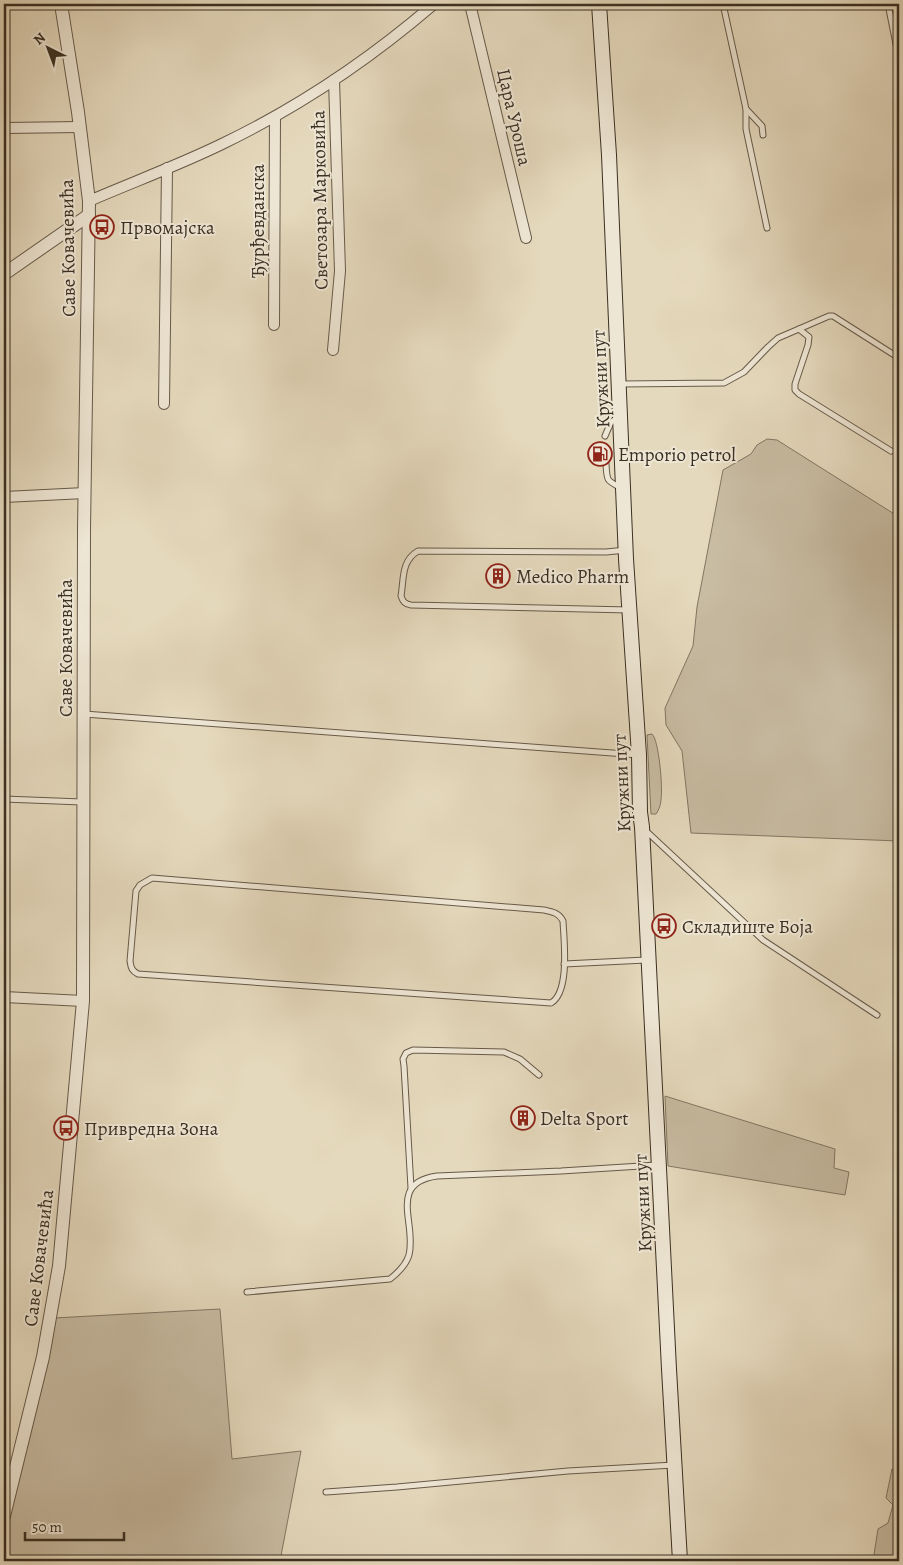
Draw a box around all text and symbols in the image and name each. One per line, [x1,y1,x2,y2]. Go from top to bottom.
north arrow [22,22,72,72]
text: N [29,28,50,49]
street label: Цара Уроша [490,66,538,169]
street label: Светозара Марковића [305,110,335,290]
street label: Ђурђевданска [245,164,271,278]
street label: Саве Ковачевића [54,179,82,317]
bus stop icon: Првомајска [89,214,115,240]
place label: Првомајска [120,215,215,241]
street label: Кружни пут [585,329,617,429]
fuel station icon: Emporio petrol [587,441,613,467]
place label: Emporio petrol [618,442,736,468]
building icon: Medico Pharm [485,563,511,589]
place label: Medico Pharm [516,564,630,590]
street label: Саве Ковачевића [53,579,79,717]
street label: Кружни пут [606,733,638,833]
bus stop icon: Складиште Боја [651,913,677,939]
place label: Складиште Боја [682,914,813,940]
building icon: Delta Sport [510,1105,536,1131]
place label: Delta Sport [540,1106,629,1132]
bus stop icon: Привредна Зона [53,1115,79,1141]
place label: Привредна Зона [84,1116,219,1142]
street label: Кружни пут [627,1153,659,1253]
street label: Саве Ковачевића [18,1188,60,1328]
scale bar [25,1510,124,1542]
text: 50 m [32,1517,62,1537]

